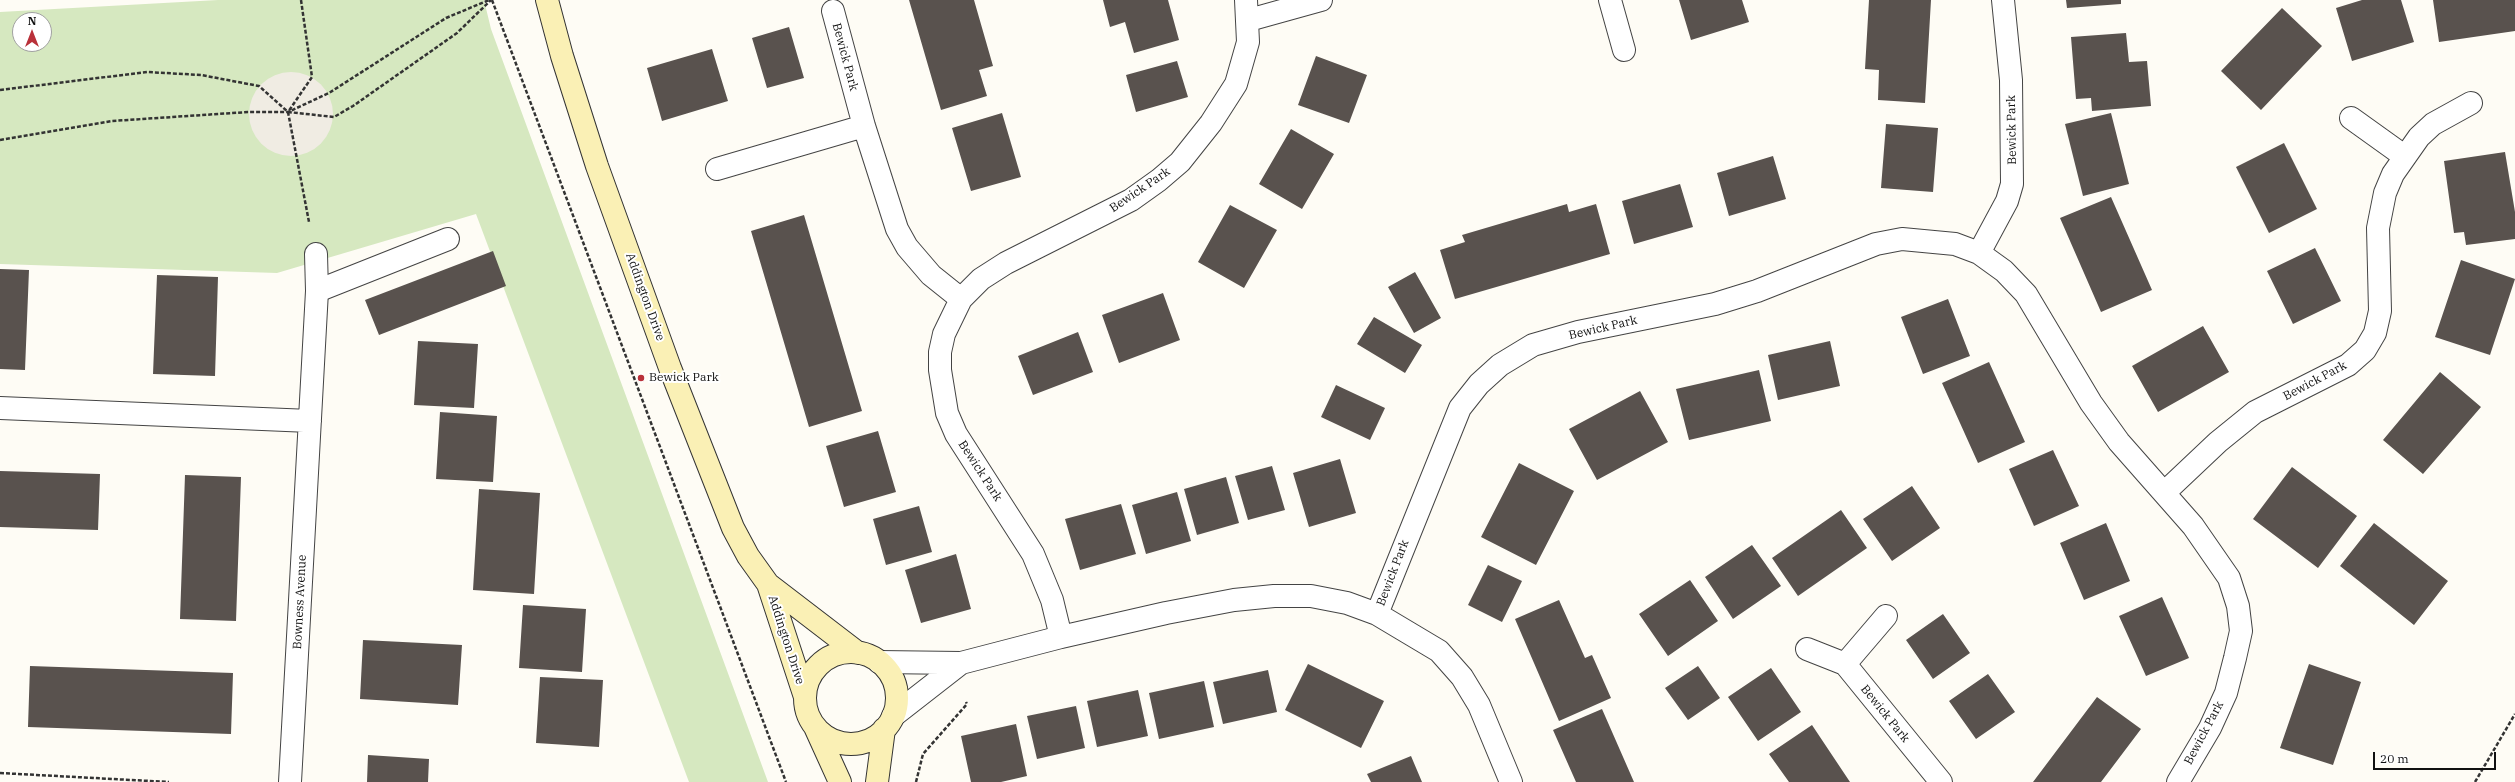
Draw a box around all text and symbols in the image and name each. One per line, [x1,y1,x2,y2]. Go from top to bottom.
north arrow [12,12,52,52]
text: N [28,14,36,28]
street label: Bewick Park [829,21,861,93]
street label: Bewick Park [2004,95,2020,165]
street label: Bewick Park [1107,165,1173,215]
street label: Addington Drive [622,251,668,343]
street label: Bewick Park [1567,313,1639,343]
street label: Bewick Park [2281,358,2349,404]
place label: Bewick Park [649,371,719,385]
marker: Bewick Park [636,373,646,383]
street label: Bewick Park [955,438,1005,504]
street label: Bewick Park [1374,538,1412,608]
street label: Bowness Avenue [290,554,310,650]
street label: Addington Drive [765,594,807,686]
street label: Bewick Park [1857,682,1913,746]
street label: Bewick Park [2181,699,2227,767]
scale bar [2375,744,2498,770]
text: 20 m [2380,751,2409,766]

